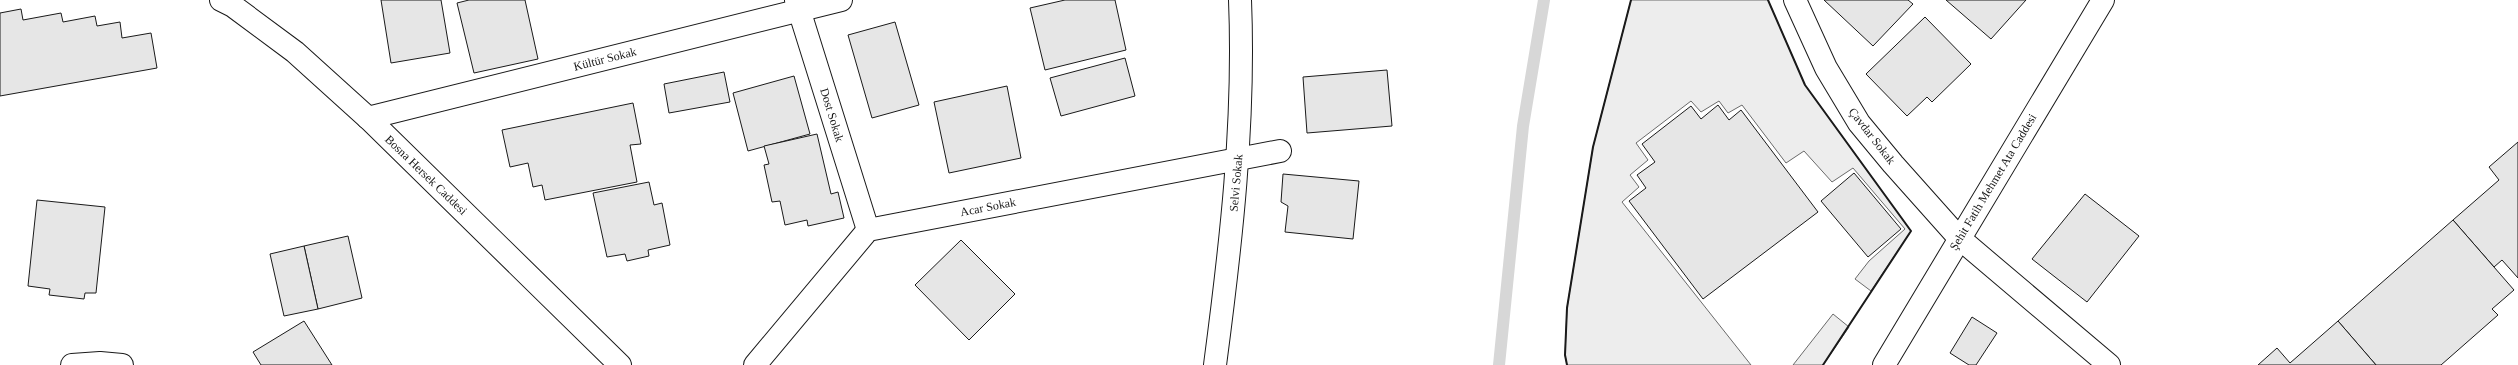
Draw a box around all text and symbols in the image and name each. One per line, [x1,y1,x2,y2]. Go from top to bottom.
street label: Kültür Sokak [572,44,638,74]
street label: Dost Sokak [817,86,847,144]
street label: Çavdar Sokak [1846,105,1898,167]
street label: Şehit Fatih Mehmet Ata Caddesi [1947,111,2040,253]
street label: Bosna Hersek Caddesi [382,132,470,218]
street label: Selvi Sokak [1227,154,1245,212]
street label: Acar Sokak [959,195,1017,219]

